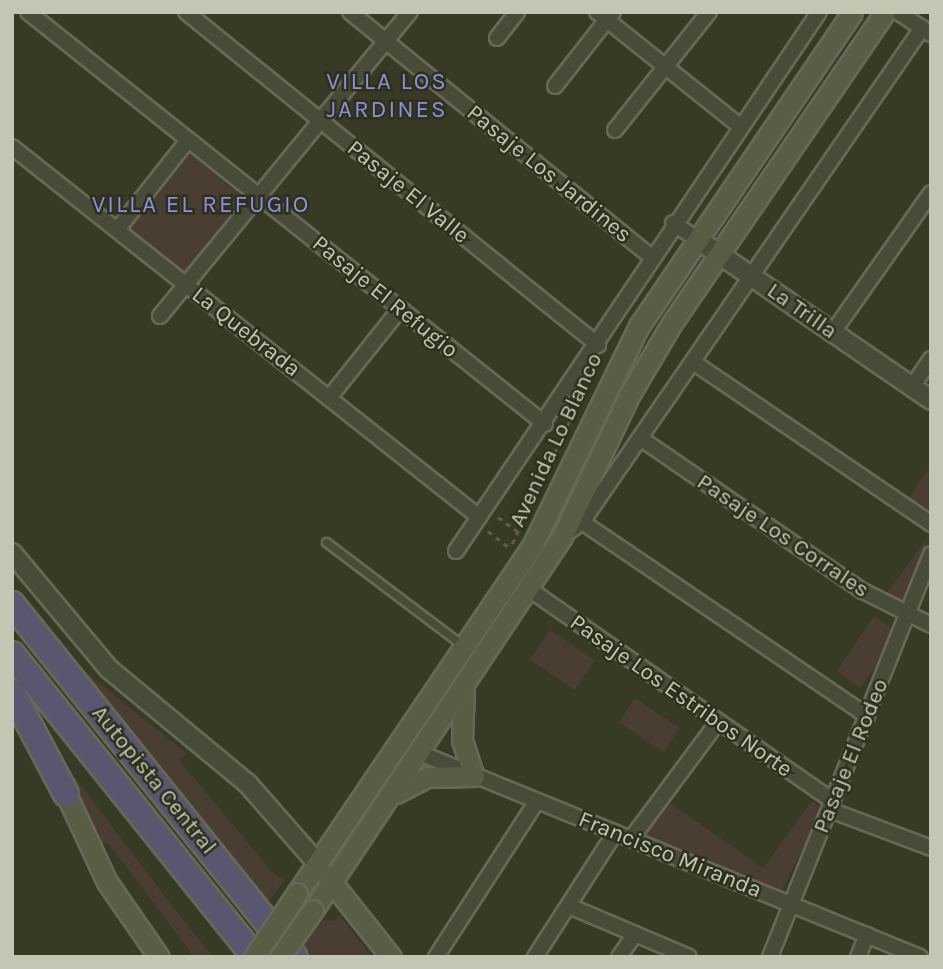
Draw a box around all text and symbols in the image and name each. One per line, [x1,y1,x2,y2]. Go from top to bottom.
district label: VILLA LOS JARDINES [327,68,447,124]
street label: Pasaje Los Jardines [461,99,637,249]
street label: Pasaje El Valle [341,134,475,250]
district label: VILLA EL REFUGIO [94,191,308,219]
street label: Pasaje El Refugio [307,230,463,364]
street label: La Trilla [762,277,842,345]
street label: La Quebrada [186,281,306,383]
street label: Avenida Lo Blanco [504,348,608,532]
street label: Pasaje Los Corrales [692,468,874,604]
street label: Pasaje Los Estribos Norte [564,609,798,783]
street label: Pasaje El Rodeo [807,675,895,837]
street label: Autopista Central [86,700,222,860]
street label: Francisco Miranda [574,806,766,904]

